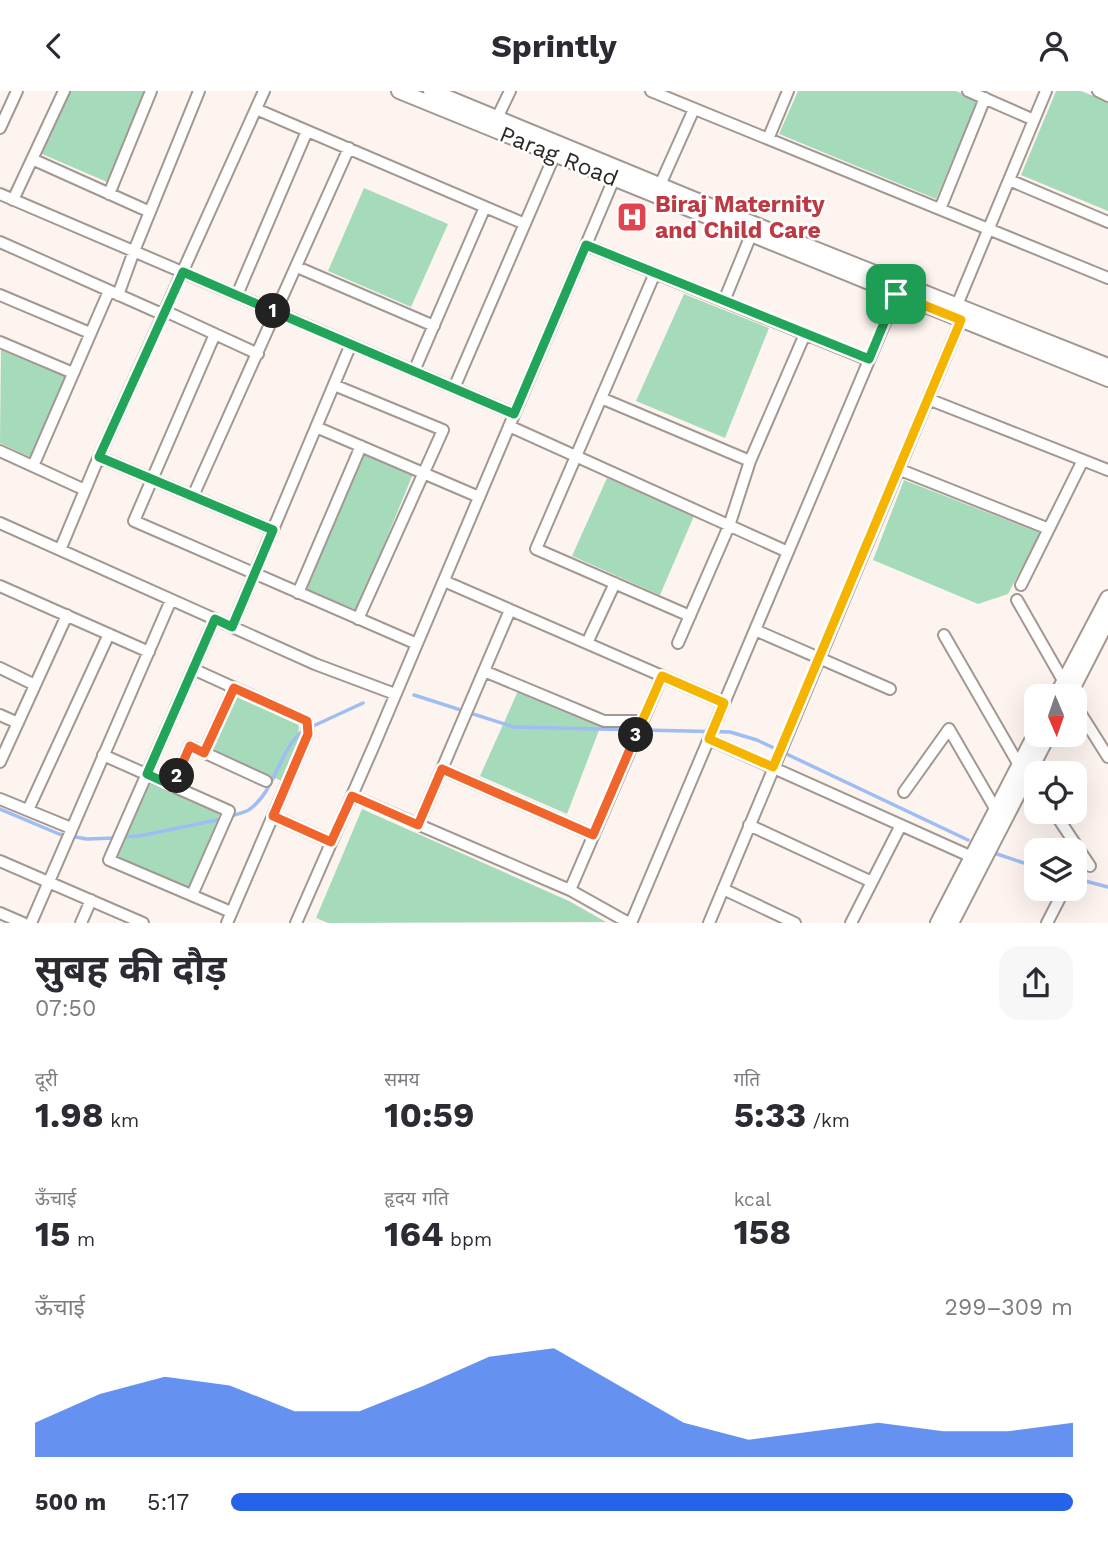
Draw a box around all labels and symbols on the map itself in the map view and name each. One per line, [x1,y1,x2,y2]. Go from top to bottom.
street label: Parag Road [496,120,622,192]
place label: Biraj Maternity and Child Care [655,191,825,244]
hospital icon: Biraj Maternity and Child Care [615,200,649,234]
pin [866,264,926,324]
pin: 1 [256,293,290,329]
north arrow [1024,684,1087,747]
pin: 3 [618,717,654,753]
pin: 2 [160,759,194,793]

